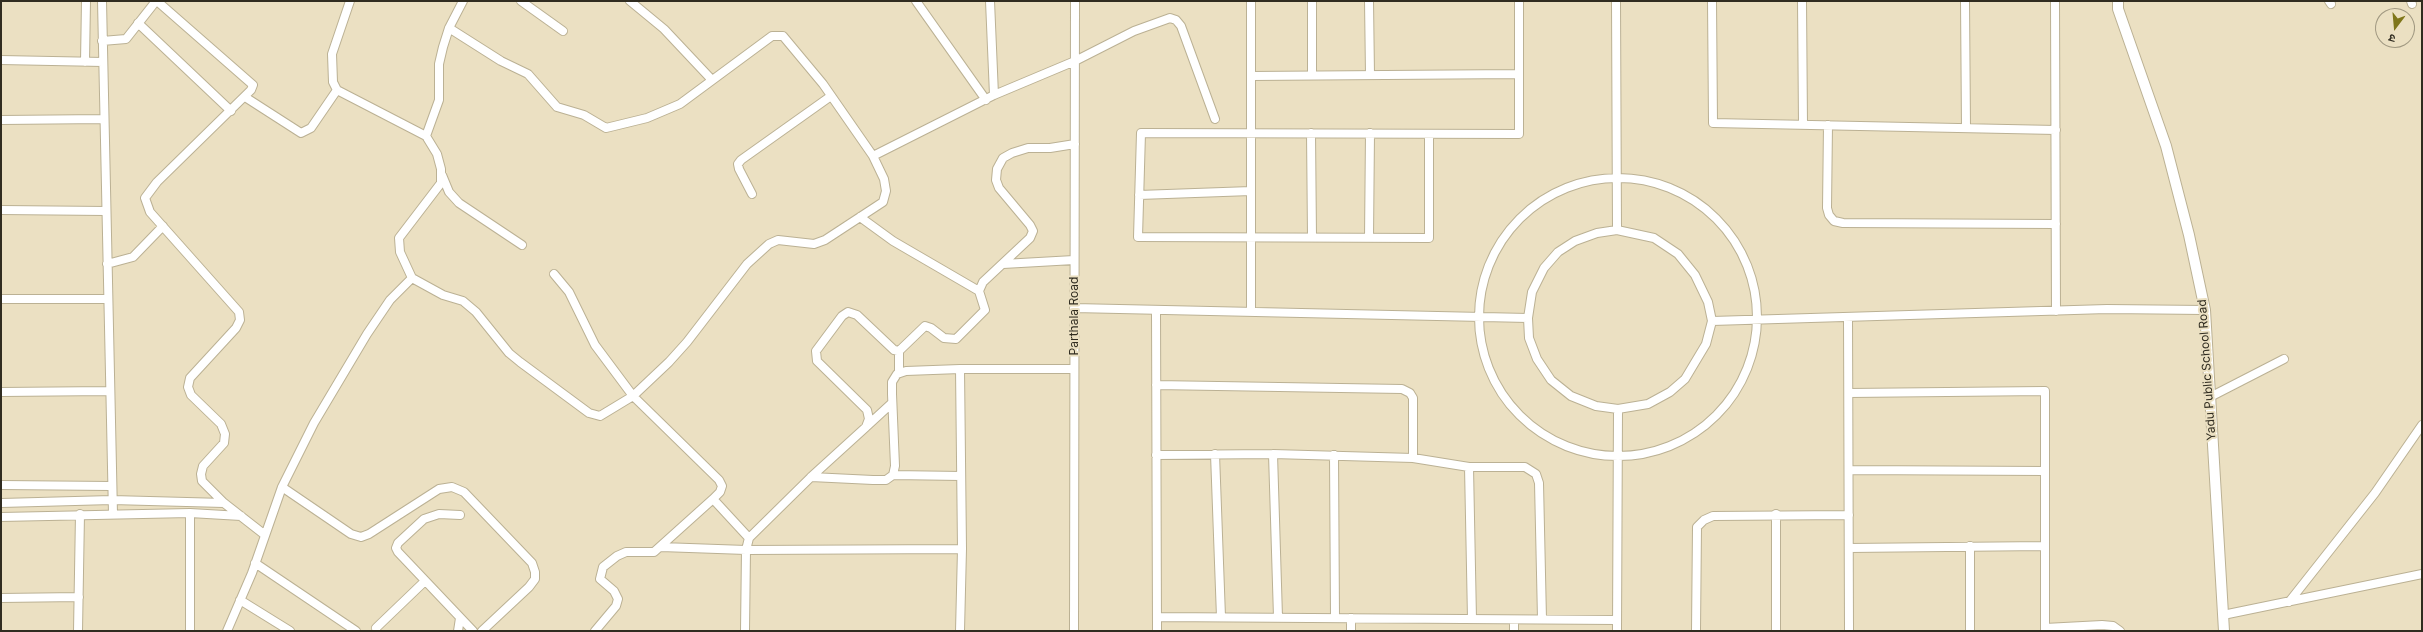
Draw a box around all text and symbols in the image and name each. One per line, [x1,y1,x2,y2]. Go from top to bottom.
north arrow [2375,8,2415,48]
text: उ [2387,31,2397,46]
street label: Parthala Road [1067,277,1081,355]
street label: Yadu Public School Road [2195,299,2219,441]

